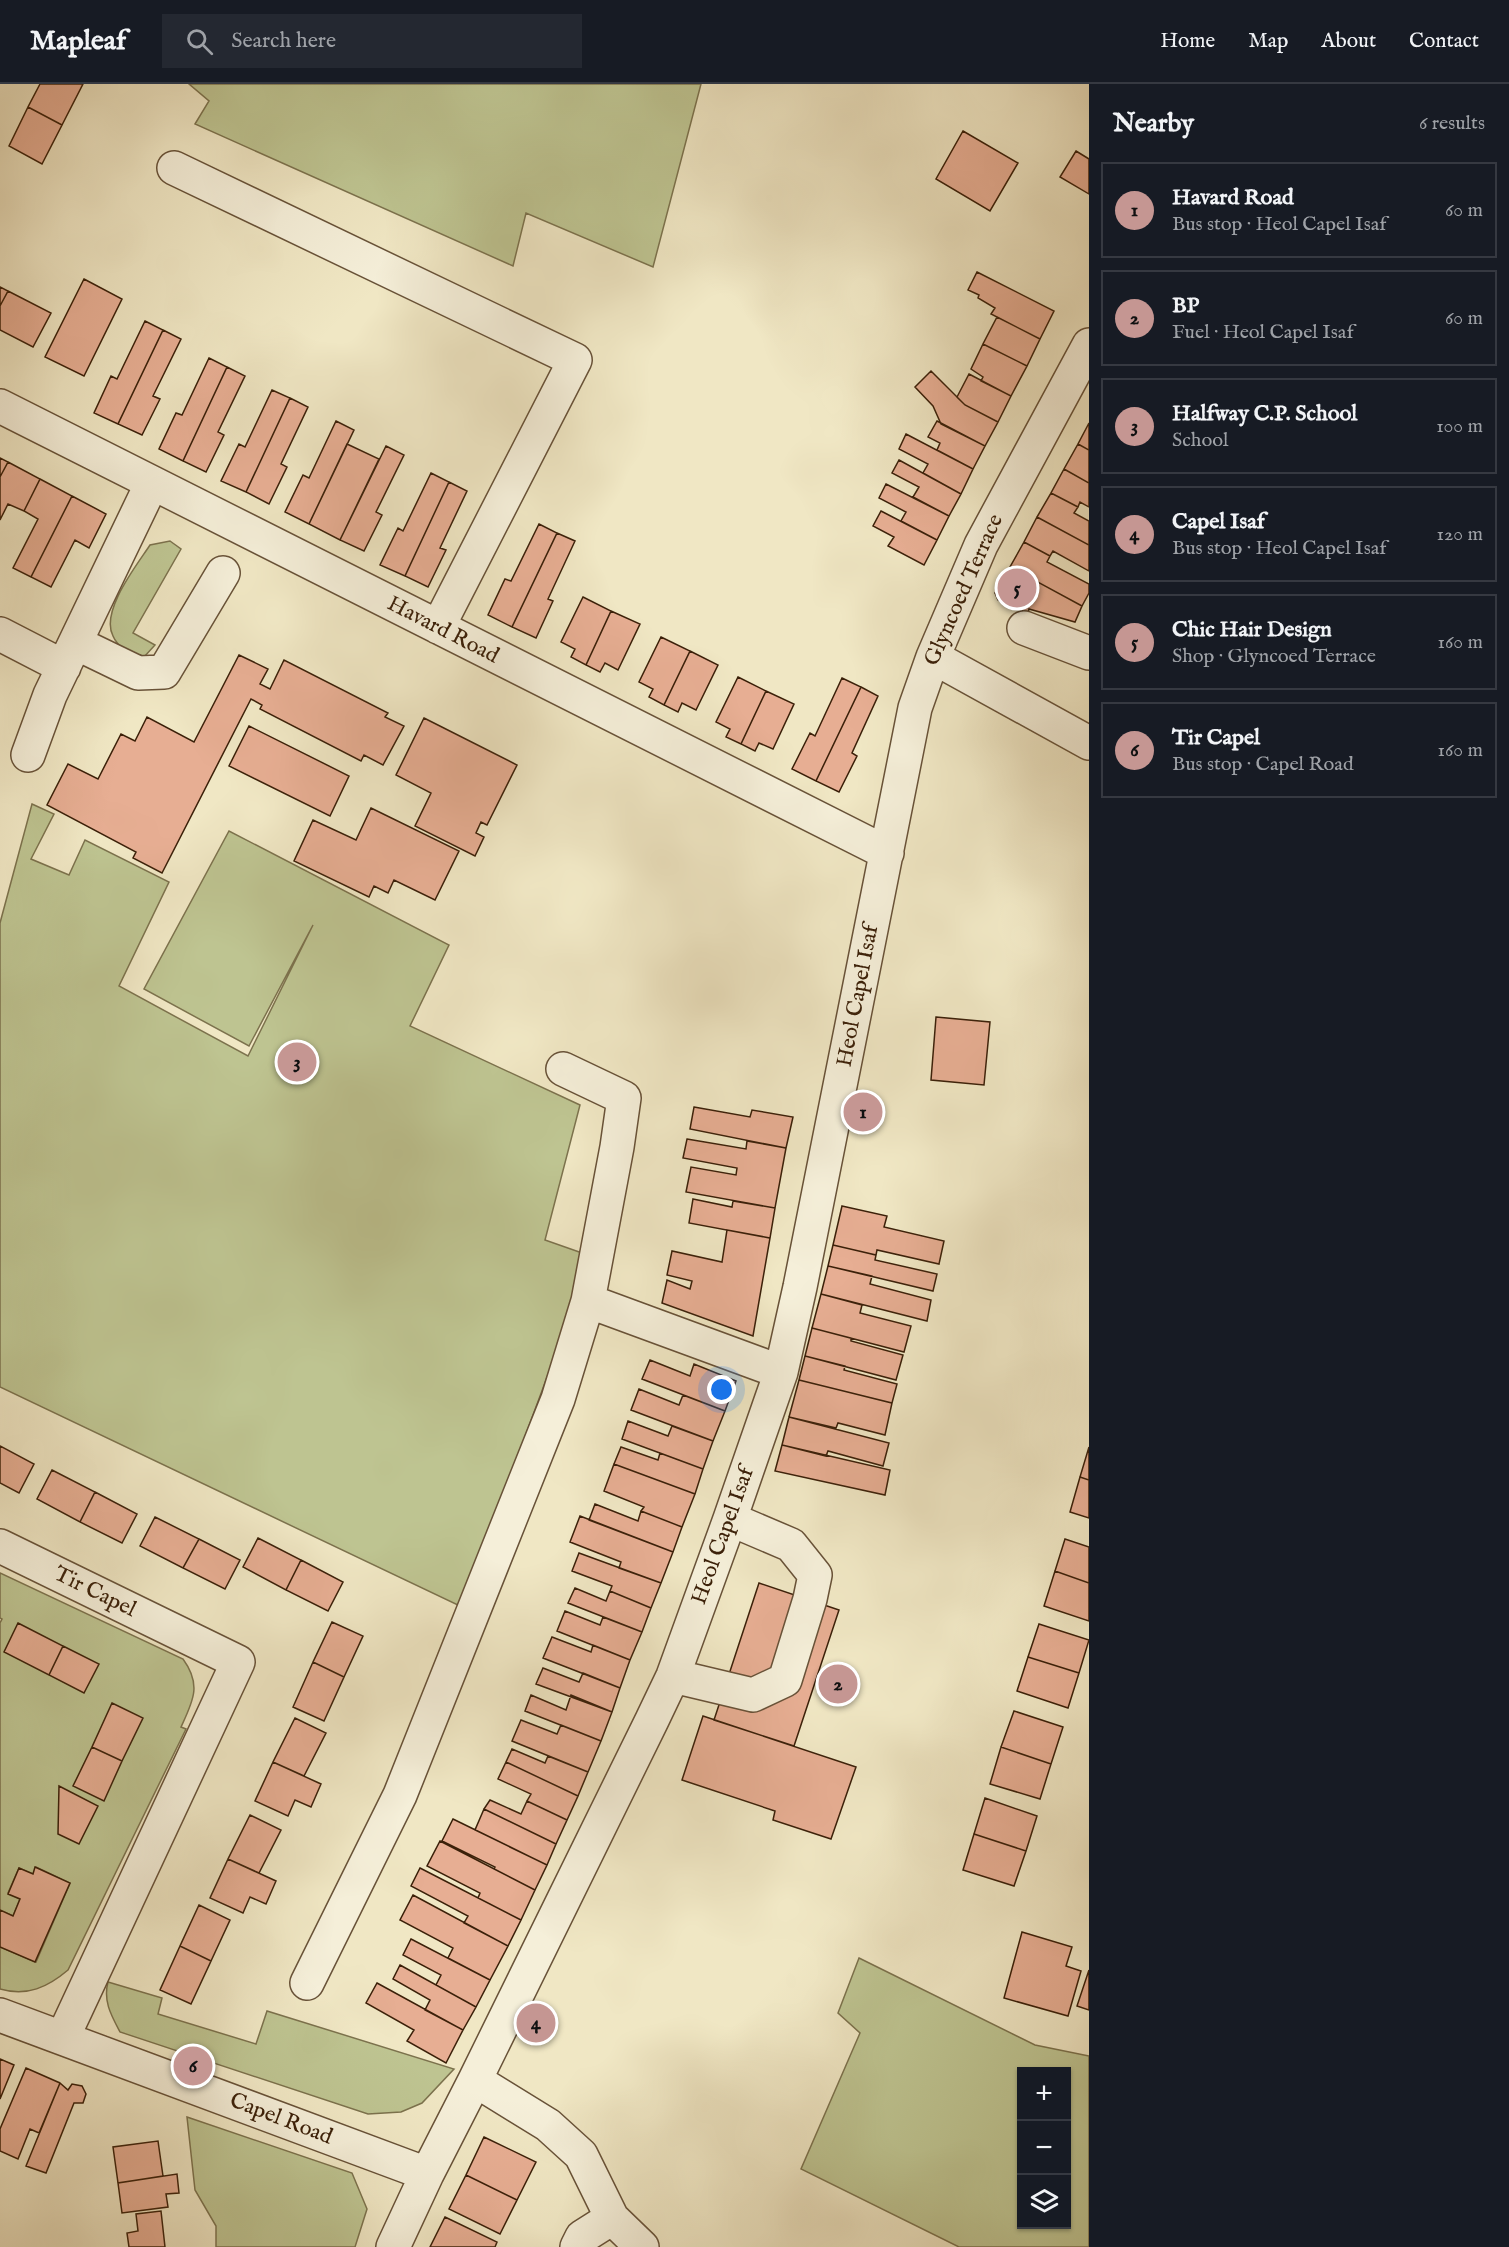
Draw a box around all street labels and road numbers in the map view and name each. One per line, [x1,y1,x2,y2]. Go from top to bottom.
street label: Glyncoed Terrace [918,510,1010,670]
street label: Havard Road [382,590,504,670]
street label: Heol Capel Isaf [831,919,886,1069]
street label: Heol Capel Isaf [685,1460,762,1608]
street label: Tir Capel [49,1560,141,1624]
street label: Capel Road [226,2087,337,2151]

